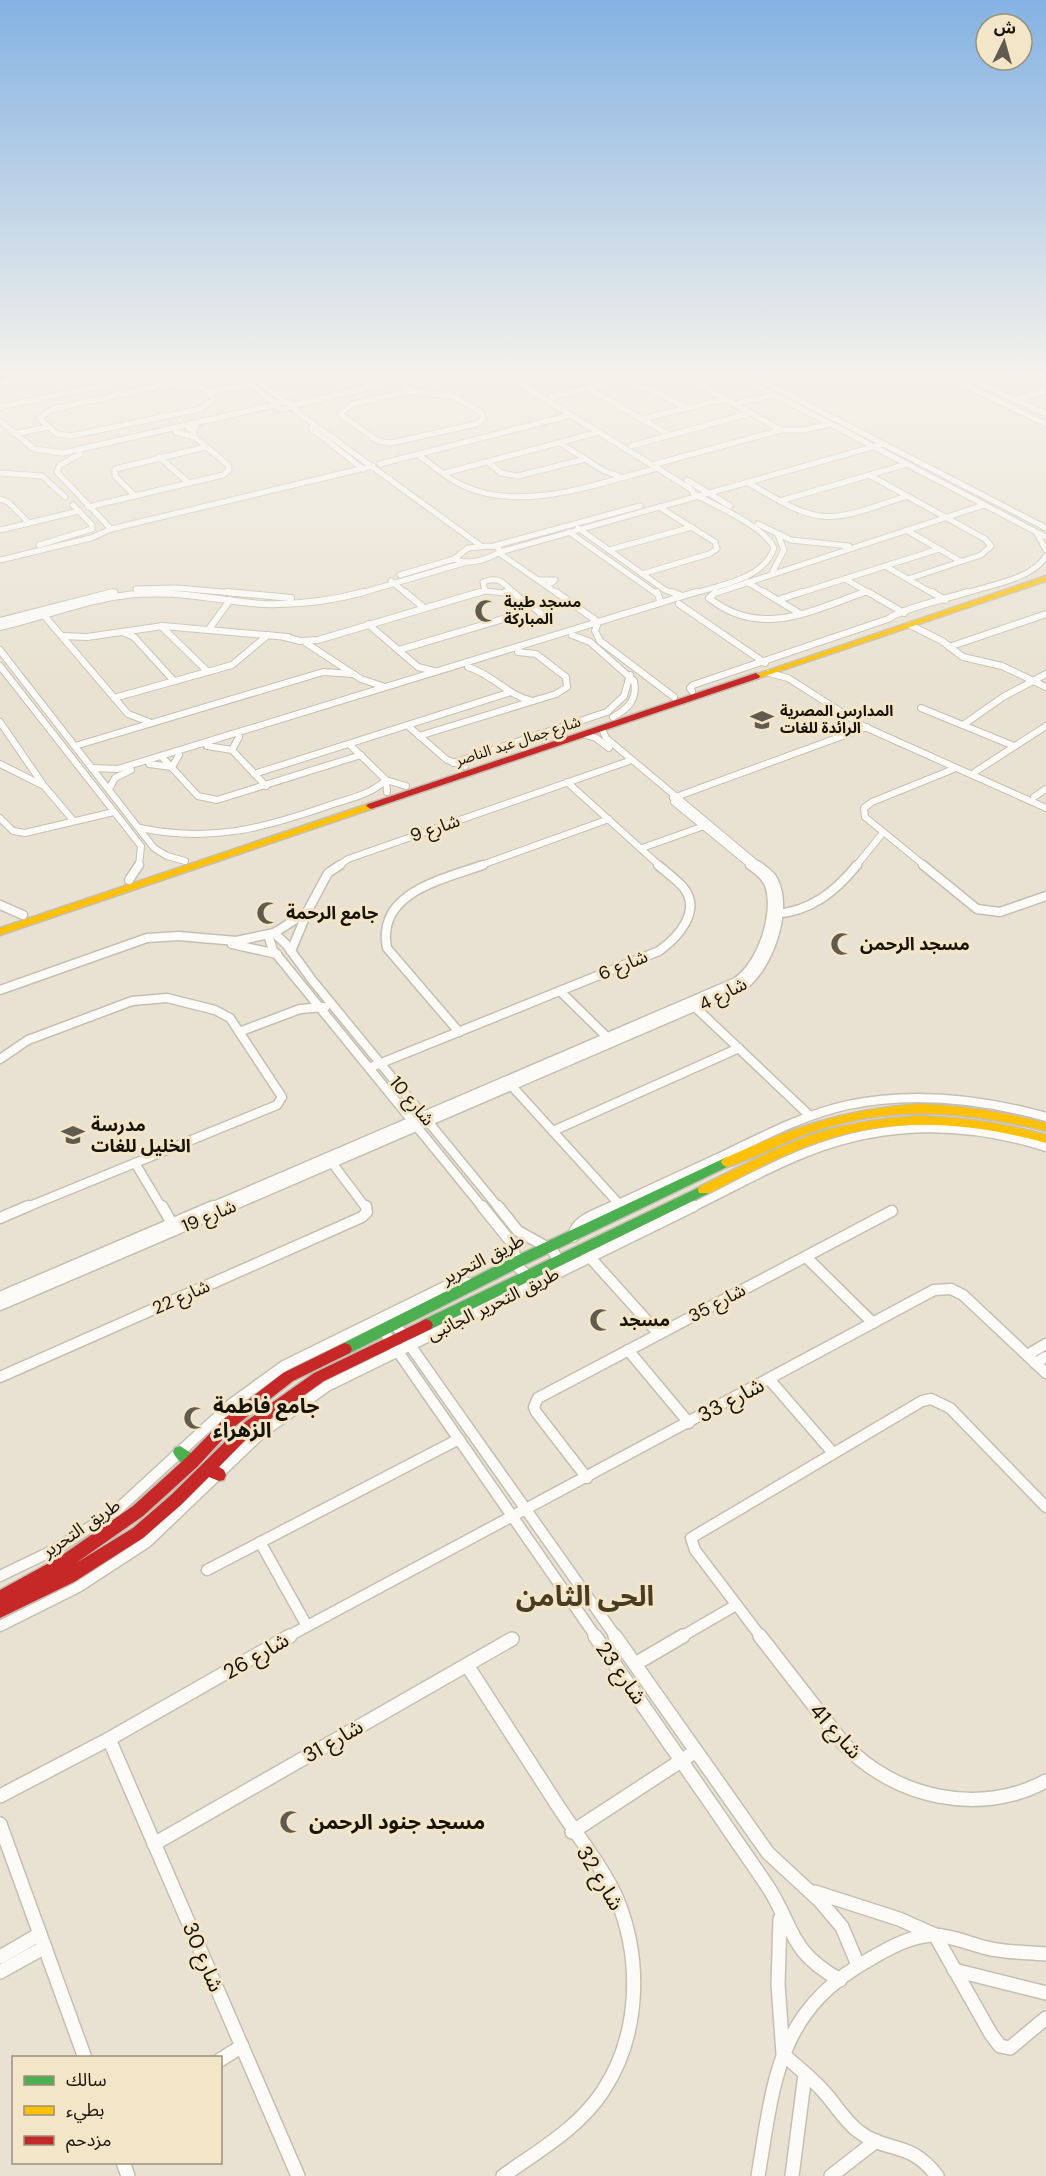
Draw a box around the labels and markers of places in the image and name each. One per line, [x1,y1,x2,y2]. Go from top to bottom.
place label: مسجد طيبة المباركة [504,592,581,629]
mosque icon: مسجد طيبة المباركة [473,598,499,624]
place label: المدارس المصرية الرائدة للغات [780,701,893,738]
school or university icon: المدارس المصرية الرائدة للغات [749,707,775,733]
mosque icon: جامع الرحمة [255,900,281,926]
place label: جامع الرحمة [286,901,378,926]
mosque icon: مسجد الرحمن [829,931,855,957]
place label: مسجد الرحمن [860,932,970,956]
place label: مدرسة الخليل للغات [91,1113,191,1158]
school or university icon: مدرسة الخليل للغات [60,1122,86,1148]
mosque icon: مسجد [588,1307,614,1333]
place label: مسجد [619,1308,670,1332]
place label: جامع فاطمة الزهراء [213,1392,320,1444]
mosque icon: جامع فاطمة الزهراء [182,1405,208,1431]
place label: مسجد جنود الرحمن [309,1808,485,1836]
mosque icon: مسجد جنود الرحمن [278,1809,304,1835]

